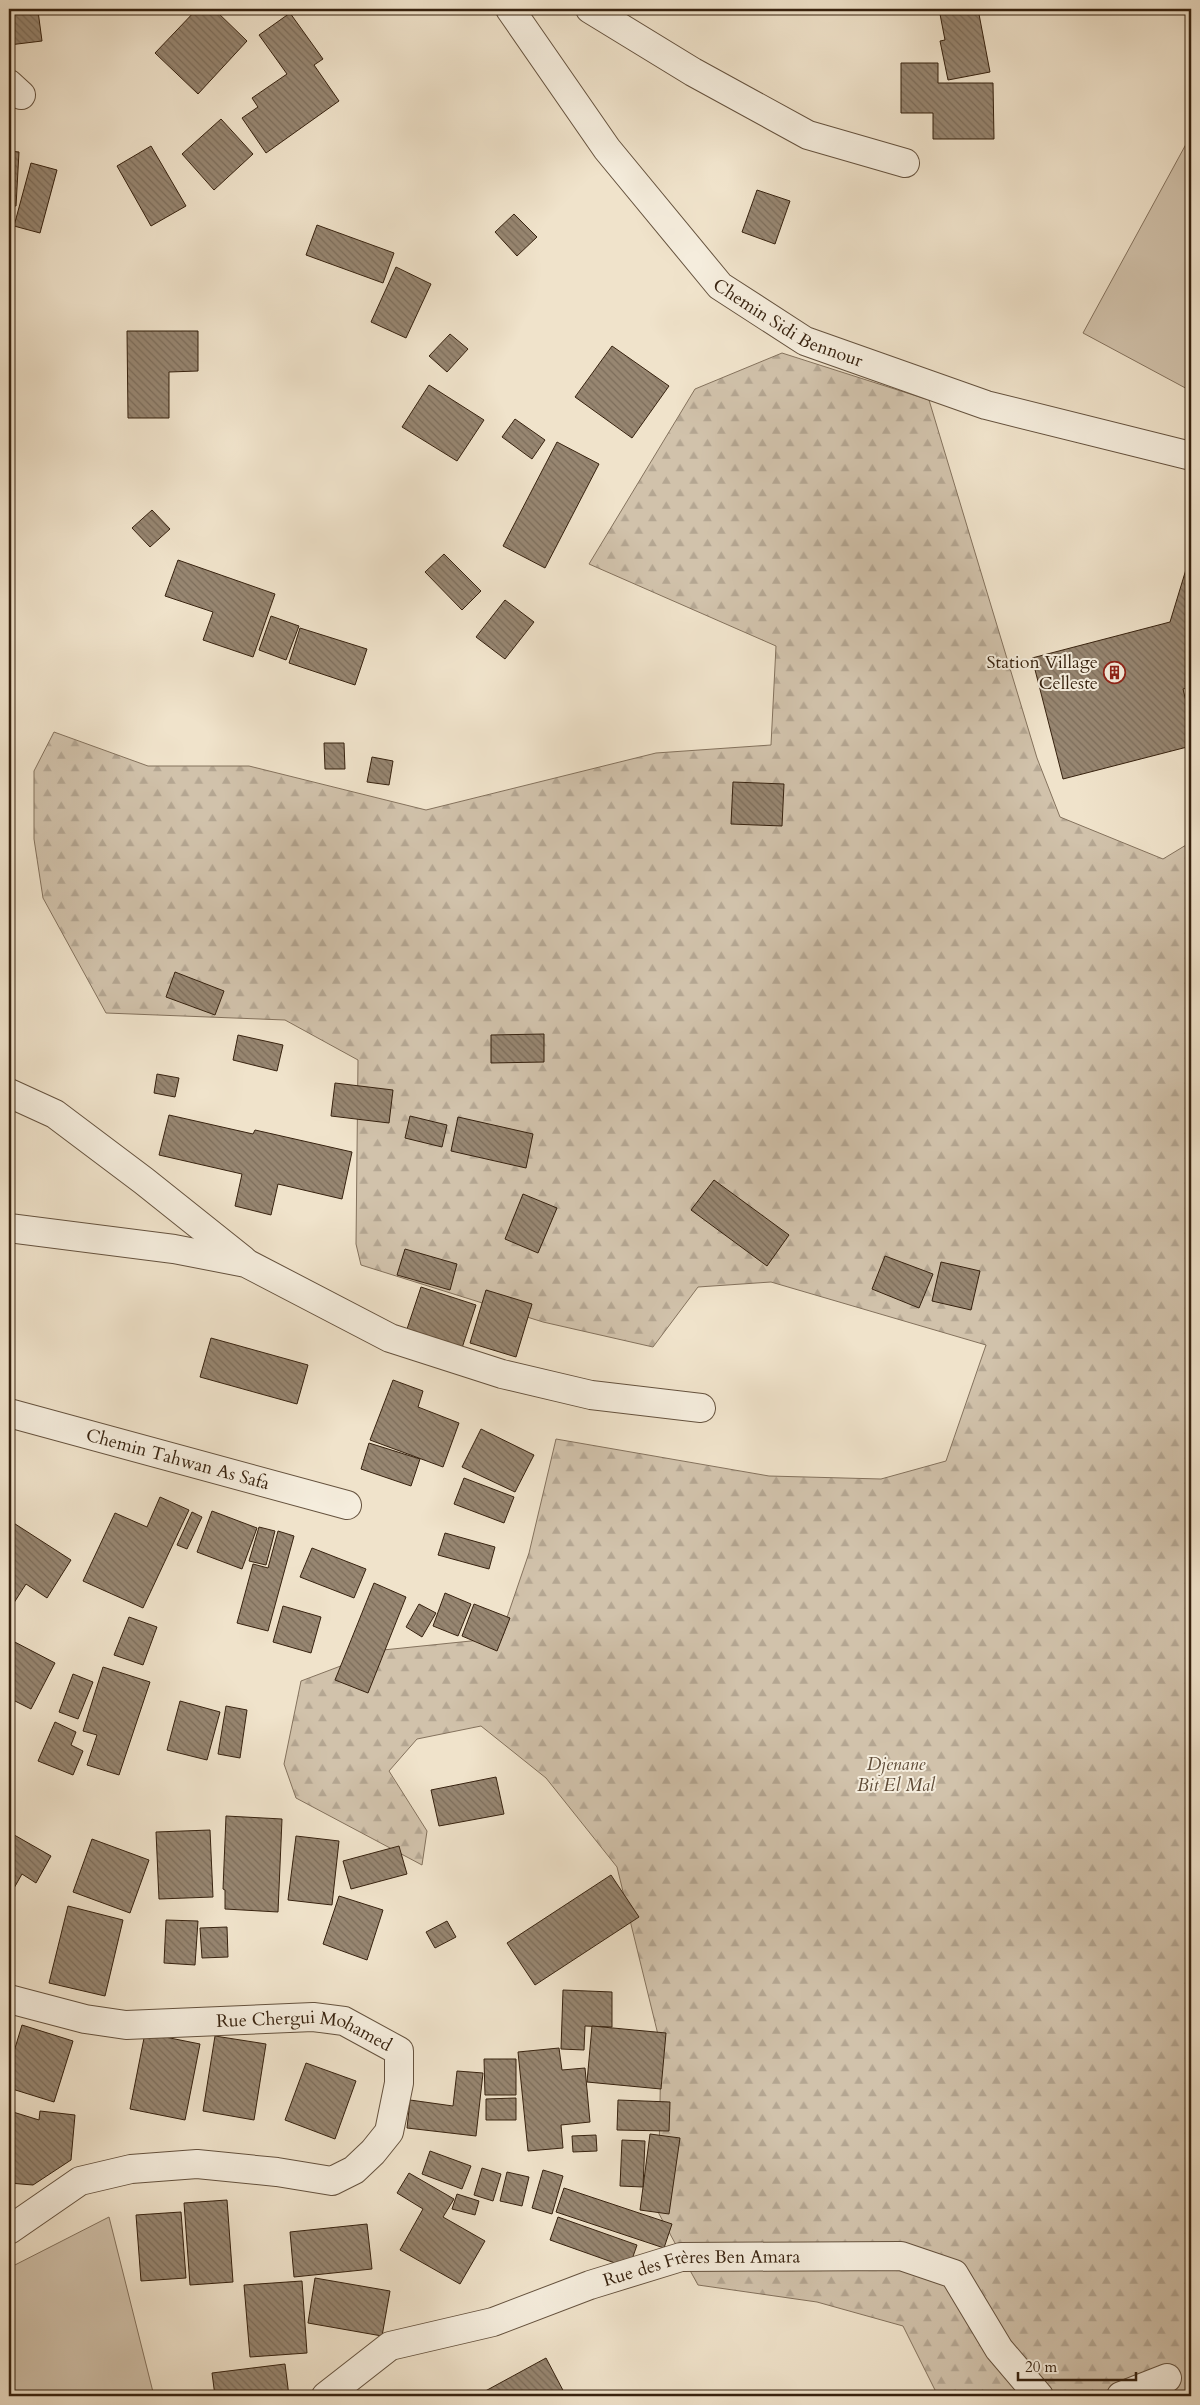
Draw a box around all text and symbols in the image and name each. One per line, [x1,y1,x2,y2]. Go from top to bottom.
street label: Chemin Sidi Bennour [708,273,867,374]
place label: Station Village Celleste [986,650,1098,696]
building icon: Station Village Celleste [1102,660,1126,684]
street label: Chemin Tahwan As Safa [83,1423,272,1496]
park label: Djenane Bit El Mal [857,1752,936,1798]
street label: Rue Chergui Mohamed [216,2005,397,2058]
street label: Rue des Frères Ben Amara [600,2244,800,2293]
scale bar [1018,2350,1135,2382]
text: 20 m [1025,2357,1057,2377]

